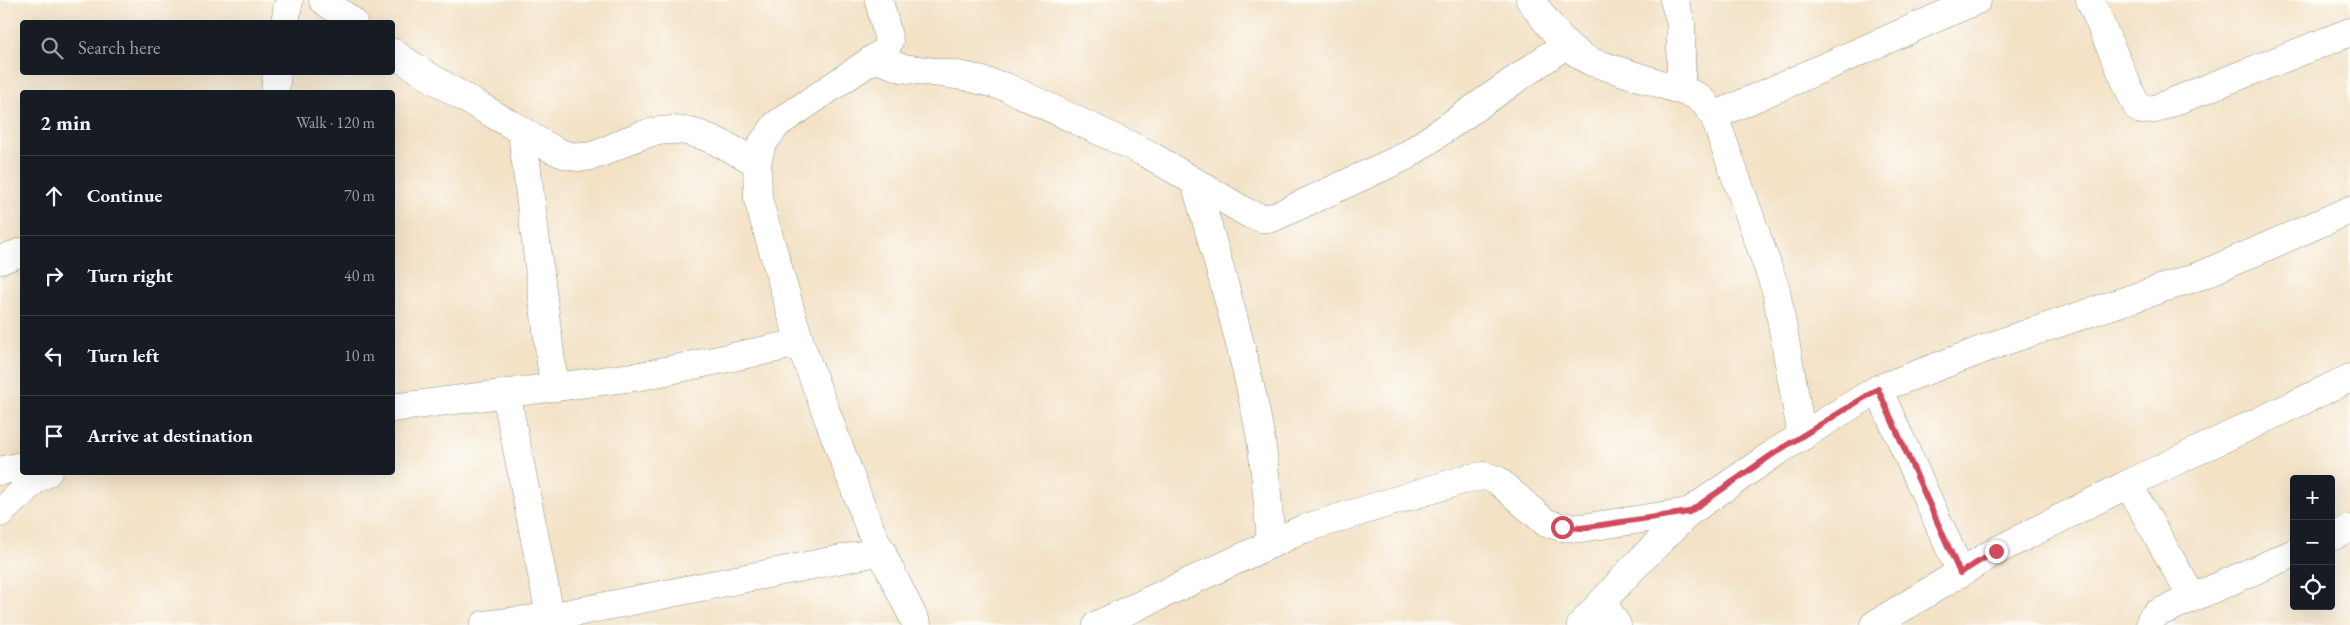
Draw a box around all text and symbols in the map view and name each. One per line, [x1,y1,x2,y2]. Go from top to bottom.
search box [20,20,395,75]
icon: search [38,34,66,62]
text: Search here [78,35,160,60]
text: 2 min [40,109,91,136]
text: Walk · 120 m [296,112,375,133]
icon: ahead [40,182,68,210]
text: Continue [87,183,162,208]
text: 70 m [344,185,375,206]
icon: right [40,262,68,290]
text: Turn right [87,263,173,288]
text: 40 m [344,265,375,286]
icon: left [40,342,68,370]
text: Turn left [87,343,159,368]
text: 10 m [344,345,375,366]
icon: arrive [40,422,68,450]
text: Arrive at destination [87,423,253,448]
map controls [2290,475,2335,610]
button: + [2290,475,2335,520]
route start [1551,516,1574,539]
button: − [2290,520,2335,565]
route end [1985,540,2008,563]
button: locate [2290,565,2335,610]

